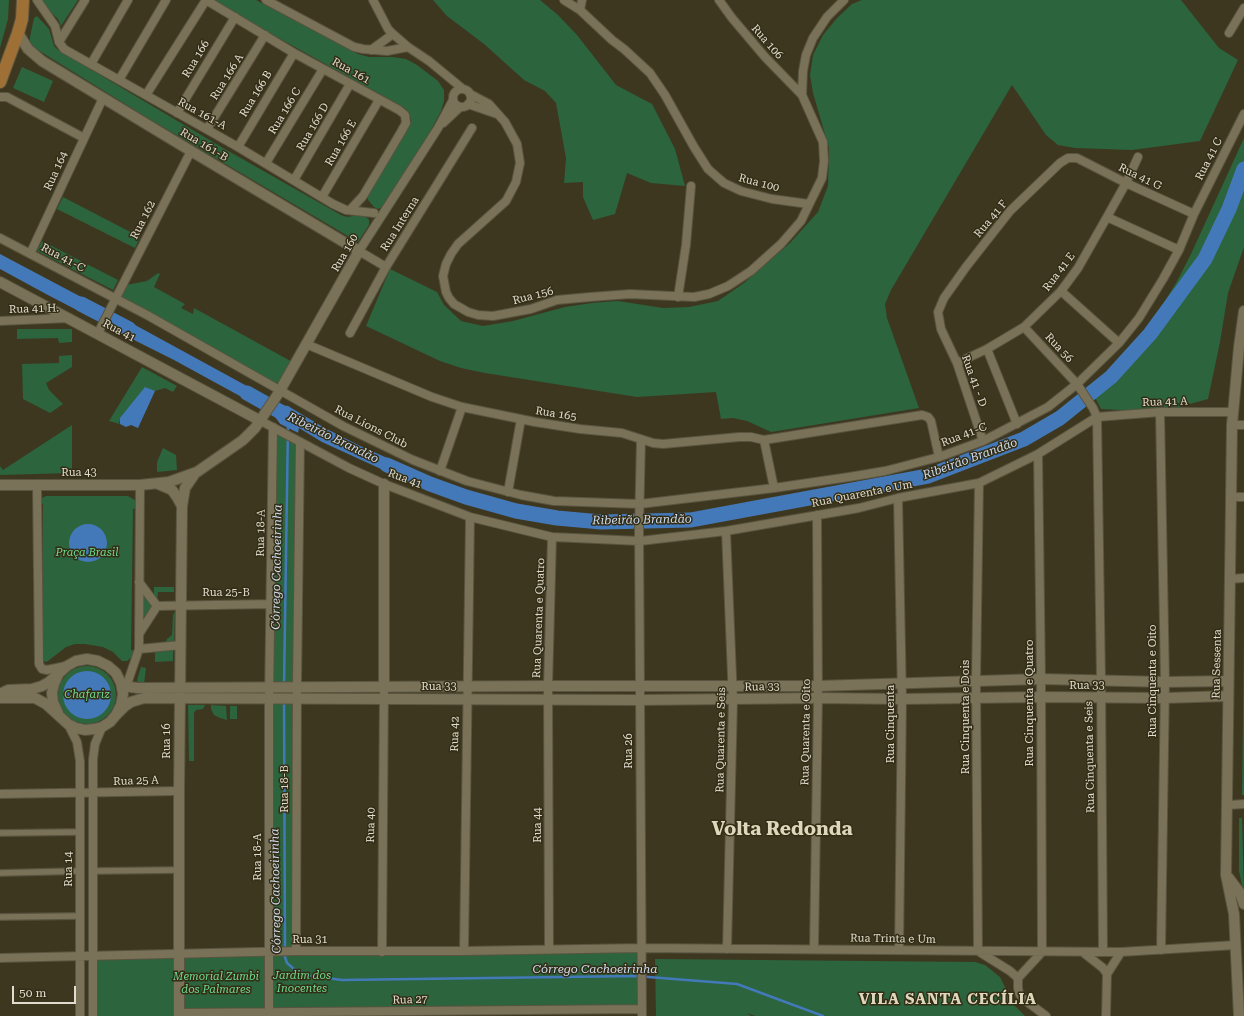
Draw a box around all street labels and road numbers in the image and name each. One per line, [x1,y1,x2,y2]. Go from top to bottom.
street label: Rua 106 [748,22,786,62]
street label: Rua 166 [180,38,212,80]
street label: Rua 166 A [208,51,246,103]
street label: Rua 161 [330,55,372,87]
street label: Rua 166 B [237,68,275,120]
street label: Rua 166 C [266,85,304,137]
street label: Rua 161-A [175,95,229,133]
street label: Rua 166 D [294,101,332,153]
street label: Rua 166 E [322,117,360,169]
street label: Rua 161-B [178,126,230,164]
street label: Rua 41 C [1193,135,1225,183]
street label: Rua 164 [41,149,71,193]
street label: Rua 41 G [1116,161,1164,193]
street label: Rua 100 [737,171,781,195]
street label: Rua Interna [378,194,422,254]
street label: Rua 41 F [972,198,1010,240]
street label: Rua 162 [128,199,158,241]
street label: Rua 160 [329,232,361,274]
street label: Rua 41-C [39,241,87,275]
street label: Rua 41 E [1040,250,1078,294]
street label: Rua 156 [511,285,555,307]
street label: Rua 41 H. [9,302,59,316]
street label: Rua 41 [100,317,138,345]
street label: Rua 56 [1042,331,1076,365]
street label: Rua 41 - D [959,353,989,409]
street label: Rua 41 A [1142,395,1188,409]
street label: Rua Lions Club [332,403,410,451]
street label: Rua 165 [534,404,578,424]
street label: Rua 41-C [939,420,989,450]
street label: Rua 43 [61,466,97,480]
street label: Rua 41 [386,467,424,491]
street label: Rua Quarenta e Um [810,478,914,510]
street label: Rua 18-A [254,509,268,557]
street label: Rua Quarenta e Quatro [530,558,548,678]
street label: Rua 25-B [202,586,250,600]
street label: Rua Cinquenta e Oito [1146,624,1160,738]
street label: Rua Sessenta [1210,629,1224,699]
street label: Rua Cinquenta e Quatro [1023,640,1037,766]
street label: Rua Cinquenta e Dois [959,660,973,774]
street label: Rua Quarenta e Oito [798,679,814,785]
street label: Rua 33 [1069,679,1105,693]
street label: Rua 33 [421,680,457,694]
street label: Rua 33 [744,680,780,694]
street label: Rua Cinquenta [884,685,898,763]
street label: Rua Quarenta e Seis [713,687,729,793]
street label: Rua Cinquenta e Seis [1082,701,1098,813]
street label: Rua 42 [448,716,462,752]
street label: Rua 16 [160,723,174,759]
street label: Rua 26 [622,733,636,769]
street label: Rua 18-B [278,765,292,813]
street label: Rua 25 A [113,774,159,788]
street label: Rua 40 [364,807,378,843]
street label: Rua 44 [531,807,545,843]
street label: Rua 18-A [251,833,265,881]
street label: Rua 14 [62,851,76,887]
street label: Rua Trinta e Um [850,932,936,946]
street label: Rua 31 [292,933,328,947]
street label: Rua 27 [392,993,428,1007]

